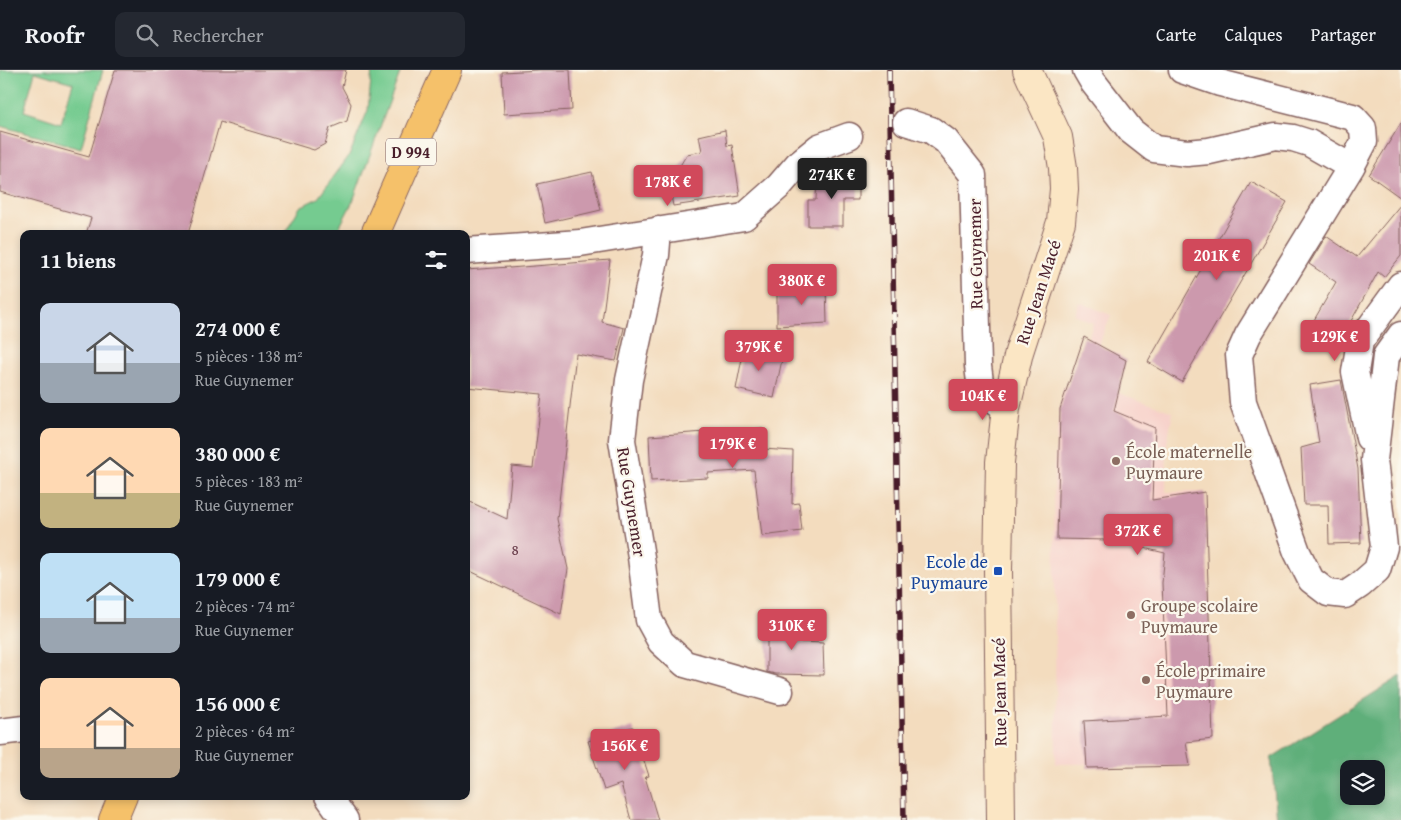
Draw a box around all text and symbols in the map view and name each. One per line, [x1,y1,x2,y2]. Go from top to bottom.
search box [115,12,465,57]
text: Roofr [25,17,85,52]
icon: search [133,21,161,49]
text: Rechercher [173,21,264,49]
text: Carte [1156,21,1197,48]
text: Calques [1225,21,1283,48]
text: Partager [1311,21,1376,48]
road number: D 994 [386,138,436,165]
pin: 274K € [791,158,873,200]
text: 274K € [809,162,855,186]
pin: 178K € [627,164,709,207]
text: 178K € [645,169,691,193]
street label: Rue Guynemer [961,198,989,310]
street label: Rue Jean Macé [1008,236,1068,348]
pin: 201K € [1176,238,1258,281]
text: 201K € [1194,243,1240,267]
text: 11 biens [40,245,116,276]
icon: filters [422,246,450,274]
pin: 380K € [761,264,843,306]
text: 380K € [779,268,825,292]
text: 274 000 € [195,313,280,344]
pin: 129K € [1294,320,1376,362]
icon: home [80,323,140,383]
text: 129K € [1312,324,1358,348]
pin: 379K € [718,330,800,372]
text: 379K € [736,334,782,358]
text: 5 pièces · 138 m² [195,344,303,368]
text: Rue Guynemer [195,368,294,392]
pin: 104K € [942,378,1024,421]
text: 104K € [960,383,1006,407]
pin: 179K € [692,426,774,469]
text: 179K € [710,431,756,455]
text: 380 000 € [195,438,280,469]
place label: École maternelle Puymaure [1126,438,1252,486]
street label: Rue Guynemer [610,445,654,559]
icon: home [80,448,140,508]
marker: École maternelle Puymaure [1110,455,1122,467]
text: 5 pièces · 183 m² [195,469,303,493]
text: Rue Guynemer [195,493,294,517]
pin: 372K € [1097,514,1179,556]
text: 372K € [1115,518,1161,542]
house number: 8 [511,539,519,560]
place label: Ecole de Puymaure [911,548,988,596]
text: 179 000 € [195,563,280,594]
marker: Ecole de Puymaure [992,565,1004,577]
icon: home [80,573,140,633]
place label: Groupe scolaire Puymaure [1141,592,1258,640]
text: 2 pièces · 74 m² [195,594,295,618]
pin: 310K € [751,608,833,651]
marker: Groupe scolaire Puymaure [1125,609,1137,621]
text: 310K € [769,613,815,637]
text: Rue Guynemer [195,618,294,642]
street label: Rue Jean Macé [985,637,1013,747]
place label: École primaire Puymaure [1156,657,1266,705]
marker: École primaire Puymaure [1140,674,1152,686]
text: 156 000 € [195,688,280,719]
icon: home [80,698,140,758]
text: 2 pièces · 64 m² [195,719,295,743]
pin: 156K € [584,728,666,771]
text: 156K € [602,733,648,757]
text: Rue Guynemer [195,743,294,767]
map controls [1340,760,1385,805]
button: layers [1340,760,1385,805]

